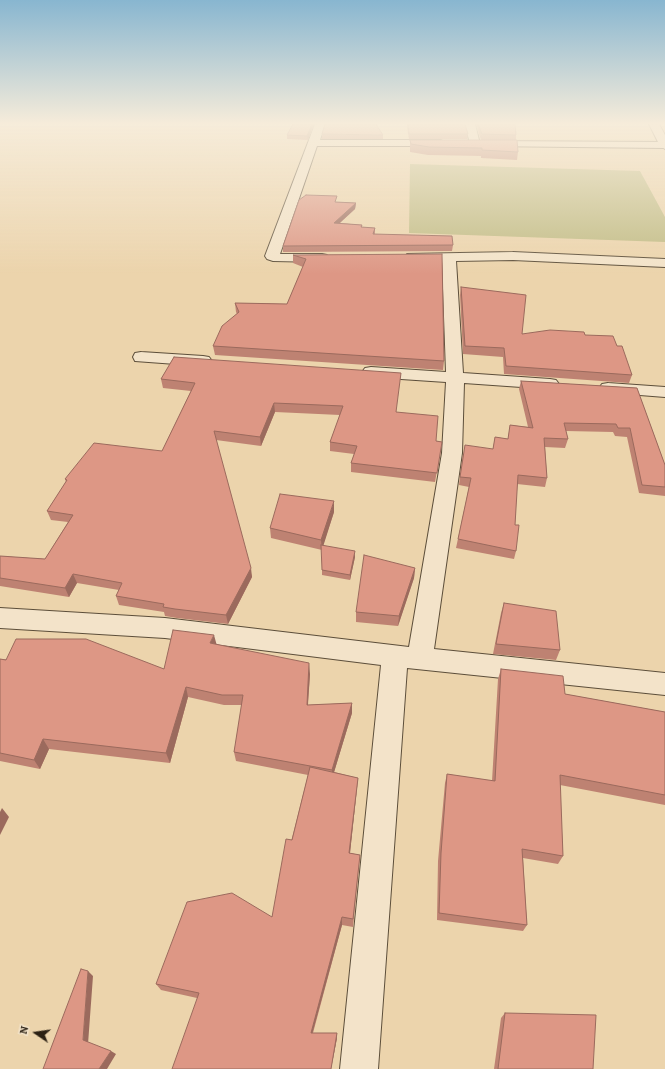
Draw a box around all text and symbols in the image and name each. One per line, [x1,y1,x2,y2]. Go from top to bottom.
north arrow [16,1013,56,1053]
text: N [16,1025,32,1036]

